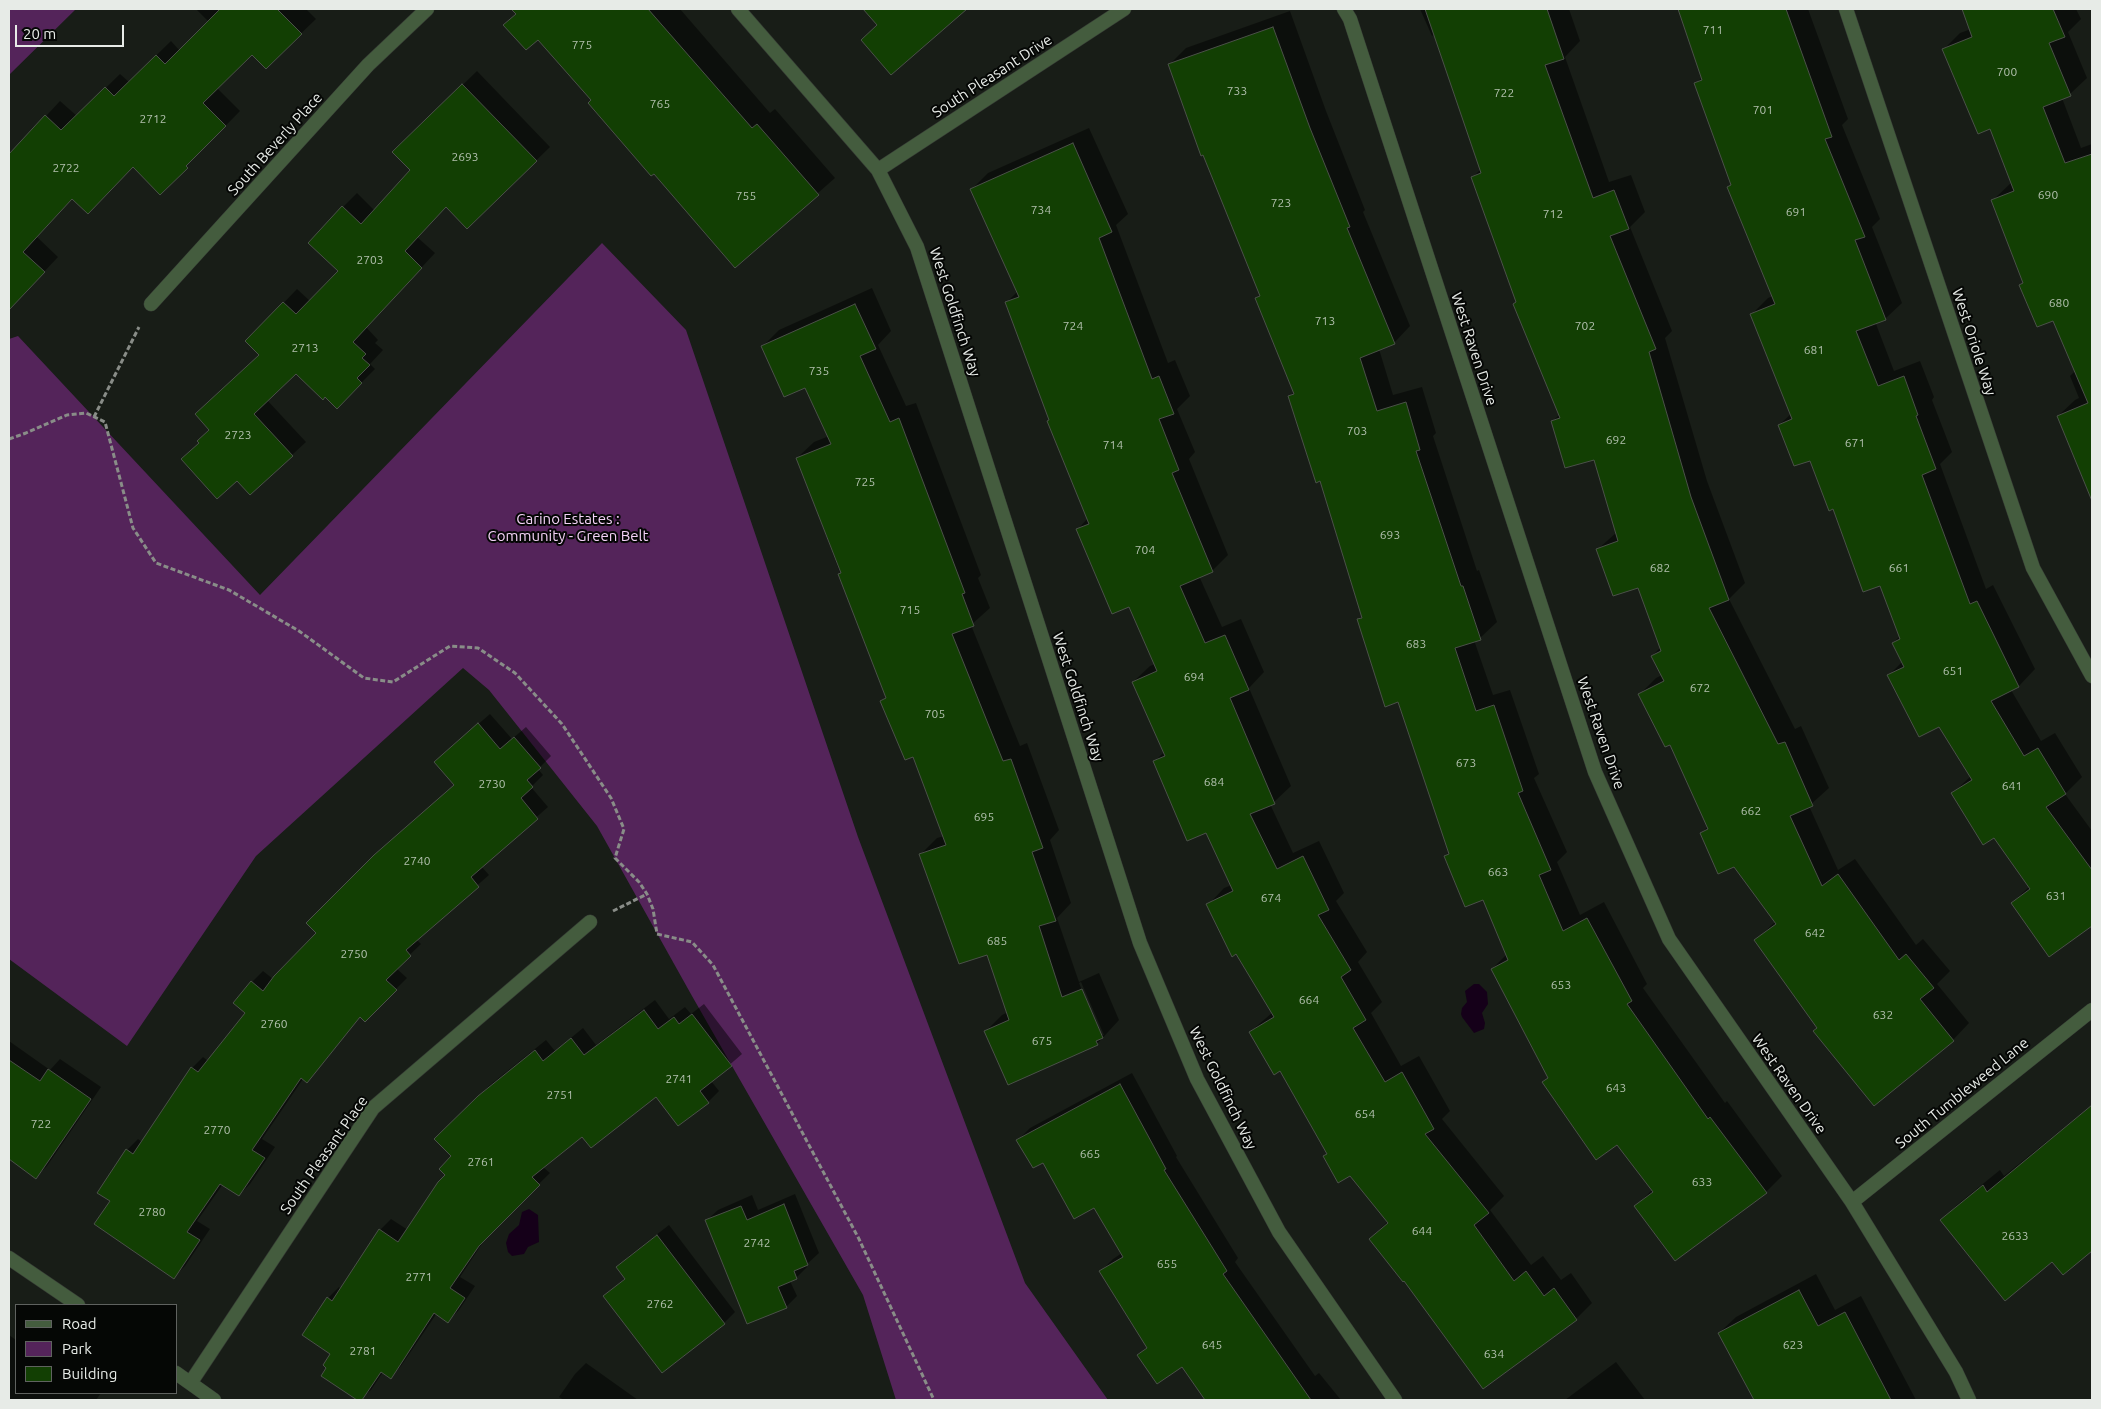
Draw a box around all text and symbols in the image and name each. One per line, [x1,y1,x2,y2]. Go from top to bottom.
scale bar [18,15,126,47]
house number: 711 [1703,23,1723,37]
text: 20 m [23,25,56,42]
street label: South Pleasant Drive [929,30,1055,122]
house number: 775 [572,38,592,52]
house number: 700 [1997,65,2017,79]
house number: 733 [1227,84,1247,98]
house number: 722 [1494,86,1514,100]
street label: South Beverly Place [224,89,326,199]
house number: 765 [650,97,670,111]
house number: 701 [1753,103,1773,117]
house number: 2712 [139,112,167,126]
house number: 2693 [451,150,479,164]
house number: 2722 [52,161,80,175]
house number: 690 [2038,188,2058,202]
house number: 755 [736,189,756,203]
house number: 723 [1271,196,1291,210]
house number: 734 [1031,203,1051,217]
house number: 691 [1786,205,1806,219]
house number: 712 [1543,207,1563,221]
street label: West Goldfinch Way [926,245,984,379]
house number: 2703 [356,253,384,267]
street label: West Oriole Way [1948,286,2000,398]
street label: West Raven Drive [1447,290,1501,408]
house number: 680 [2049,296,2069,310]
house number: 713 [1315,314,1335,328]
house number: 724 [1063,319,1083,333]
house number: 702 [1575,319,1595,333]
house number: 2713 [291,341,319,355]
house number: 681 [1804,343,1824,357]
house number: 735 [809,364,829,378]
house number: 703 [1347,424,1367,438]
house number: 2723 [224,428,252,442]
house number: 692 [1606,433,1626,447]
house number: 671 [1845,436,1865,450]
house number: 714 [1103,438,1123,452]
house number: 725 [855,475,875,489]
park label: Carino Estates : Community - Green Belt [488,510,648,545]
house number: 693 [1380,528,1400,542]
house number: 704 [1135,543,1155,557]
house number: 682 [1650,561,1670,575]
house number: 661 [1889,561,1909,575]
house number: 715 [900,603,920,617]
street label: West Goldfinch Way [1049,630,1107,764]
house number: 683 [1406,637,1426,651]
house number: 651 [1943,664,1963,678]
house number: 694 [1184,670,1204,684]
street label: West Raven Drive [1573,674,1629,792]
house number: 672 [1690,681,1710,695]
house number: 705 [925,707,945,721]
house number: 673 [1456,756,1476,770]
house number: 684 [1204,775,1224,789]
house number: 2730 [478,777,506,791]
house number: 641 [2002,779,2022,793]
house number: 662 [1741,804,1761,818]
house number: 695 [974,810,994,824]
house number: 2740 [403,854,431,868]
house number: 663 [1488,865,1508,879]
house number: 631 [2046,889,2066,903]
house number: 674 [1261,891,1281,905]
house number: 642 [1805,926,1825,940]
house number: 685 [987,934,1007,948]
house number: 2750 [340,947,368,961]
house number: 653 [1551,978,1571,992]
house number: 664 [1299,993,1319,1007]
house number: 632 [1873,1008,1893,1022]
house number: 2760 [260,1017,288,1031]
street label: West Goldfinch Way [1185,1024,1261,1152]
street label: West Raven Drive [1748,1031,1830,1137]
house number: 675 [1032,1034,1052,1048]
street label: South Tumbleweed Lane [1892,1034,2032,1152]
house number: 2741 [665,1072,693,1086]
house number: 643 [1606,1081,1626,1095]
house number: 2751 [546,1088,574,1102]
street label: South Pleasant Place [276,1093,372,1217]
house number: 654 [1355,1107,1375,1121]
house number: 722 [31,1117,51,1131]
house number: 2770 [203,1123,231,1137]
house number: 665 [1080,1147,1100,1161]
house number: 2761 [467,1155,495,1169]
house number: 633 [1692,1175,1712,1189]
house number: 2780 [138,1205,166,1219]
house number: 644 [1412,1224,1432,1238]
house number: 2633 [2001,1229,2029,1243]
house number: 2742 [743,1236,771,1250]
house number: 655 [1157,1257,1177,1271]
house number: 2771 [405,1270,433,1284]
house number: 2762 [646,1297,674,1311]
legend [15,1304,178,1394]
text: Road [62,1315,97,1332]
house number: 645 [1202,1338,1222,1352]
house number: 623 [1783,1338,1803,1352]
text: Park [62,1340,92,1357]
house number: 2781 [349,1344,377,1358]
house number: 634 [1484,1347,1504,1361]
text: Building [62,1365,117,1382]

